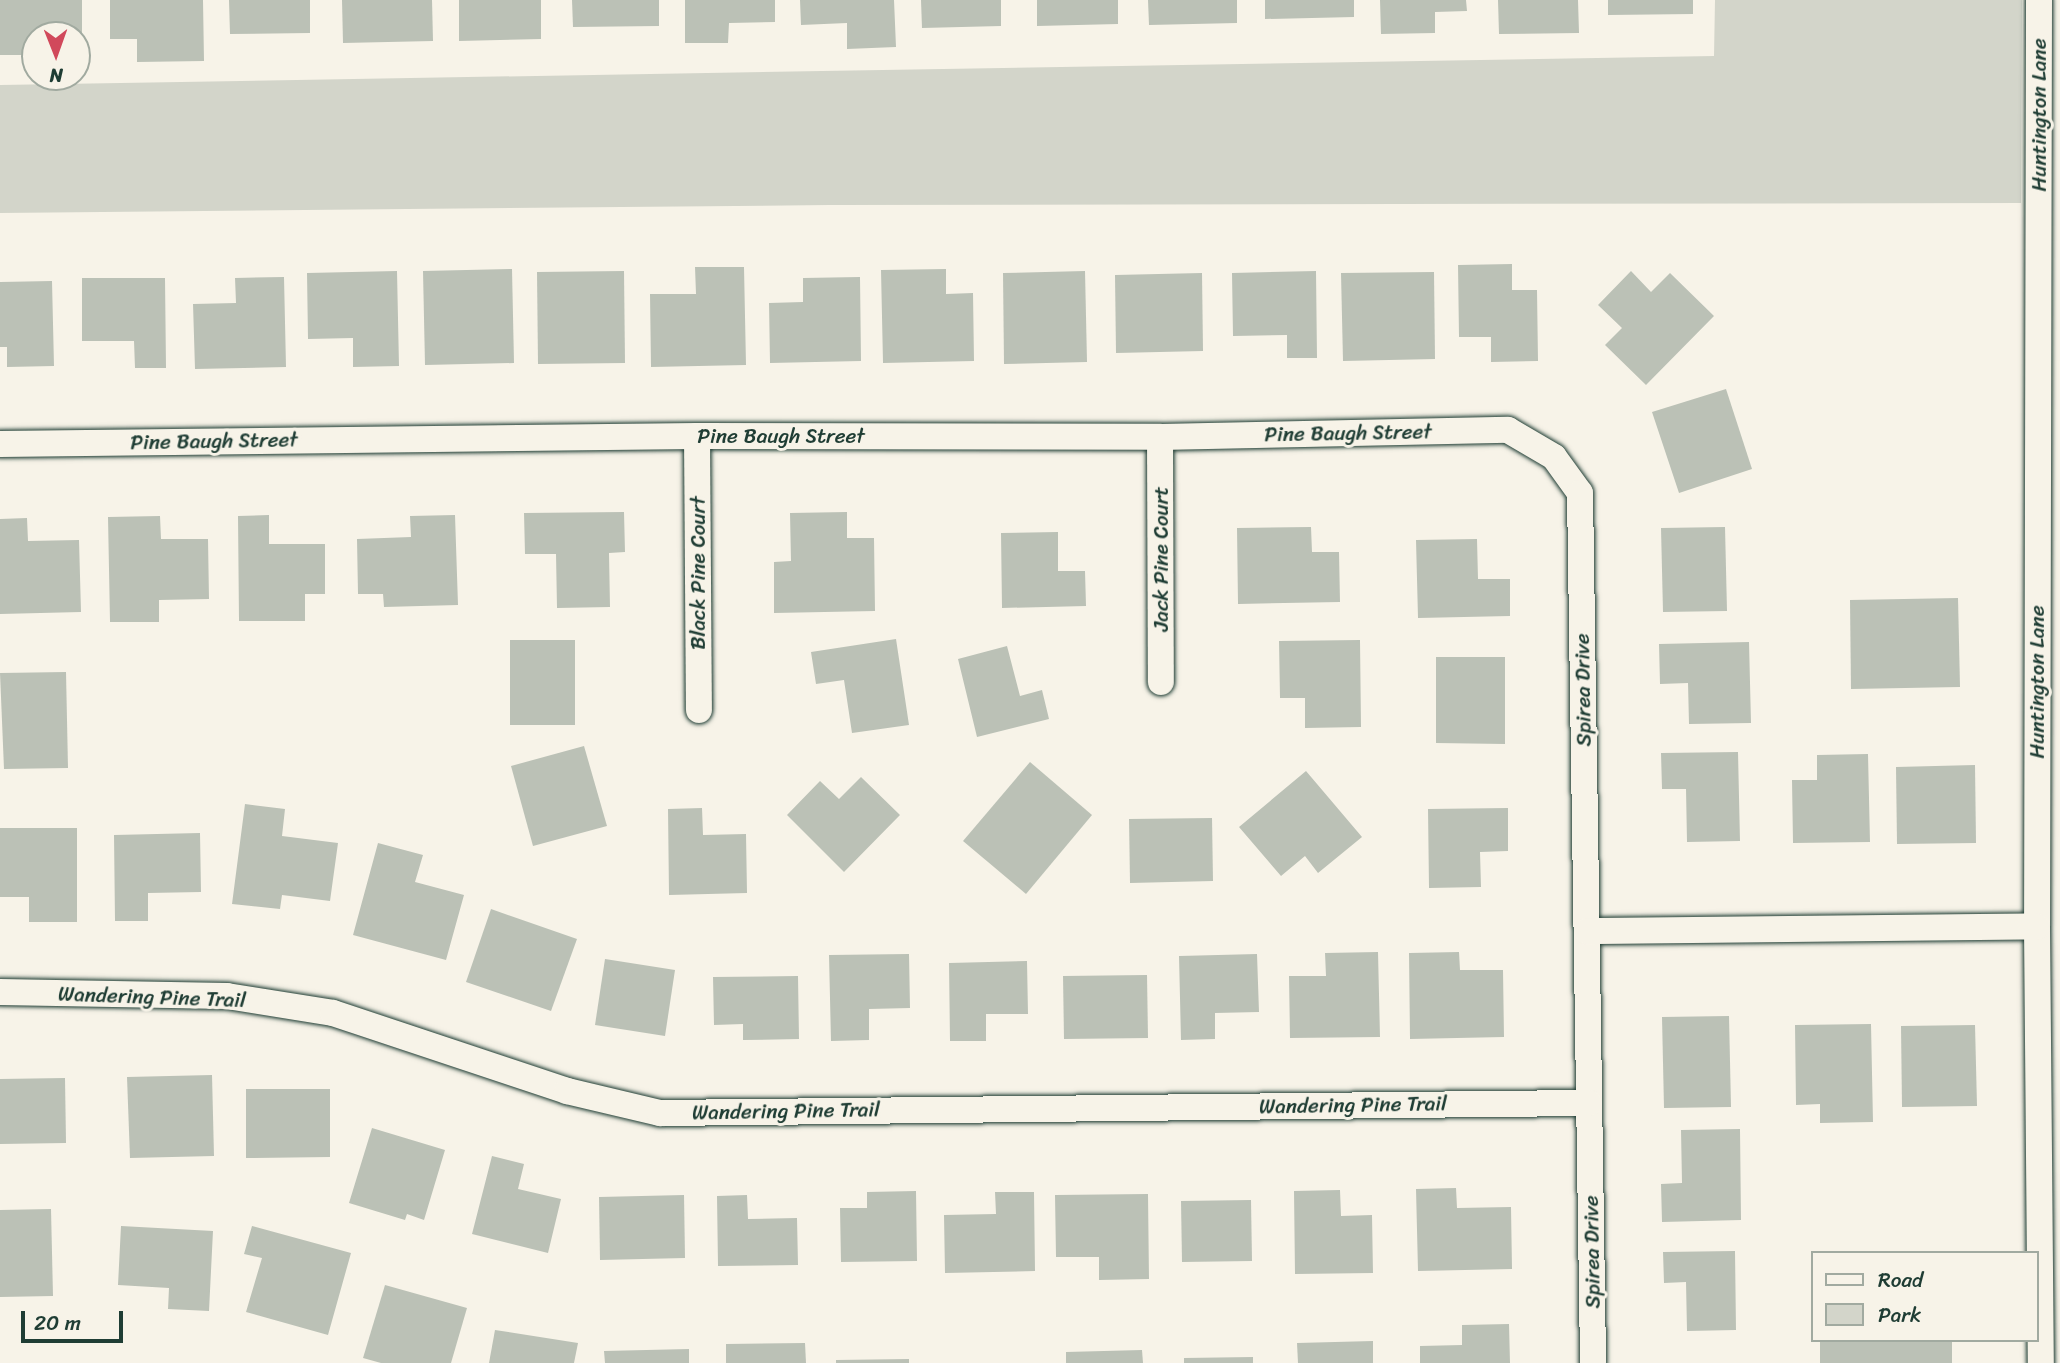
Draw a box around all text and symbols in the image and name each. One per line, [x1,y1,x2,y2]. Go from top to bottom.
north arrow [21,21,91,91]
street label: Huntington Lane [2026,38,2052,192]
text: N [49,59,63,92]
street label: Pine Baugh Street [1263,419,1433,447]
street label: Pine Baugh Street [696,423,866,449]
street label: Pine Baugh Street [129,427,299,455]
street label: Jack Pine Court [1148,486,1174,632]
street label: Black Pine Court [685,495,711,651]
street label: Huntington Lane [2024,605,2050,759]
street label: Spirea Drive [1569,633,1597,747]
street label: Wandering Pine Trail [57,981,247,1013]
street label: Wandering Pine Trail [1259,1091,1447,1119]
street label: Wandering Pine Trail [692,1097,880,1125]
street label: Spirea Drive [1578,1195,1606,1309]
legend [1812,1251,2039,1342]
text: Road [1878,1261,1923,1299]
scale bar [24,1296,126,1340]
text: Park [1878,1296,1921,1334]
text: 20 m [34,1304,81,1342]

